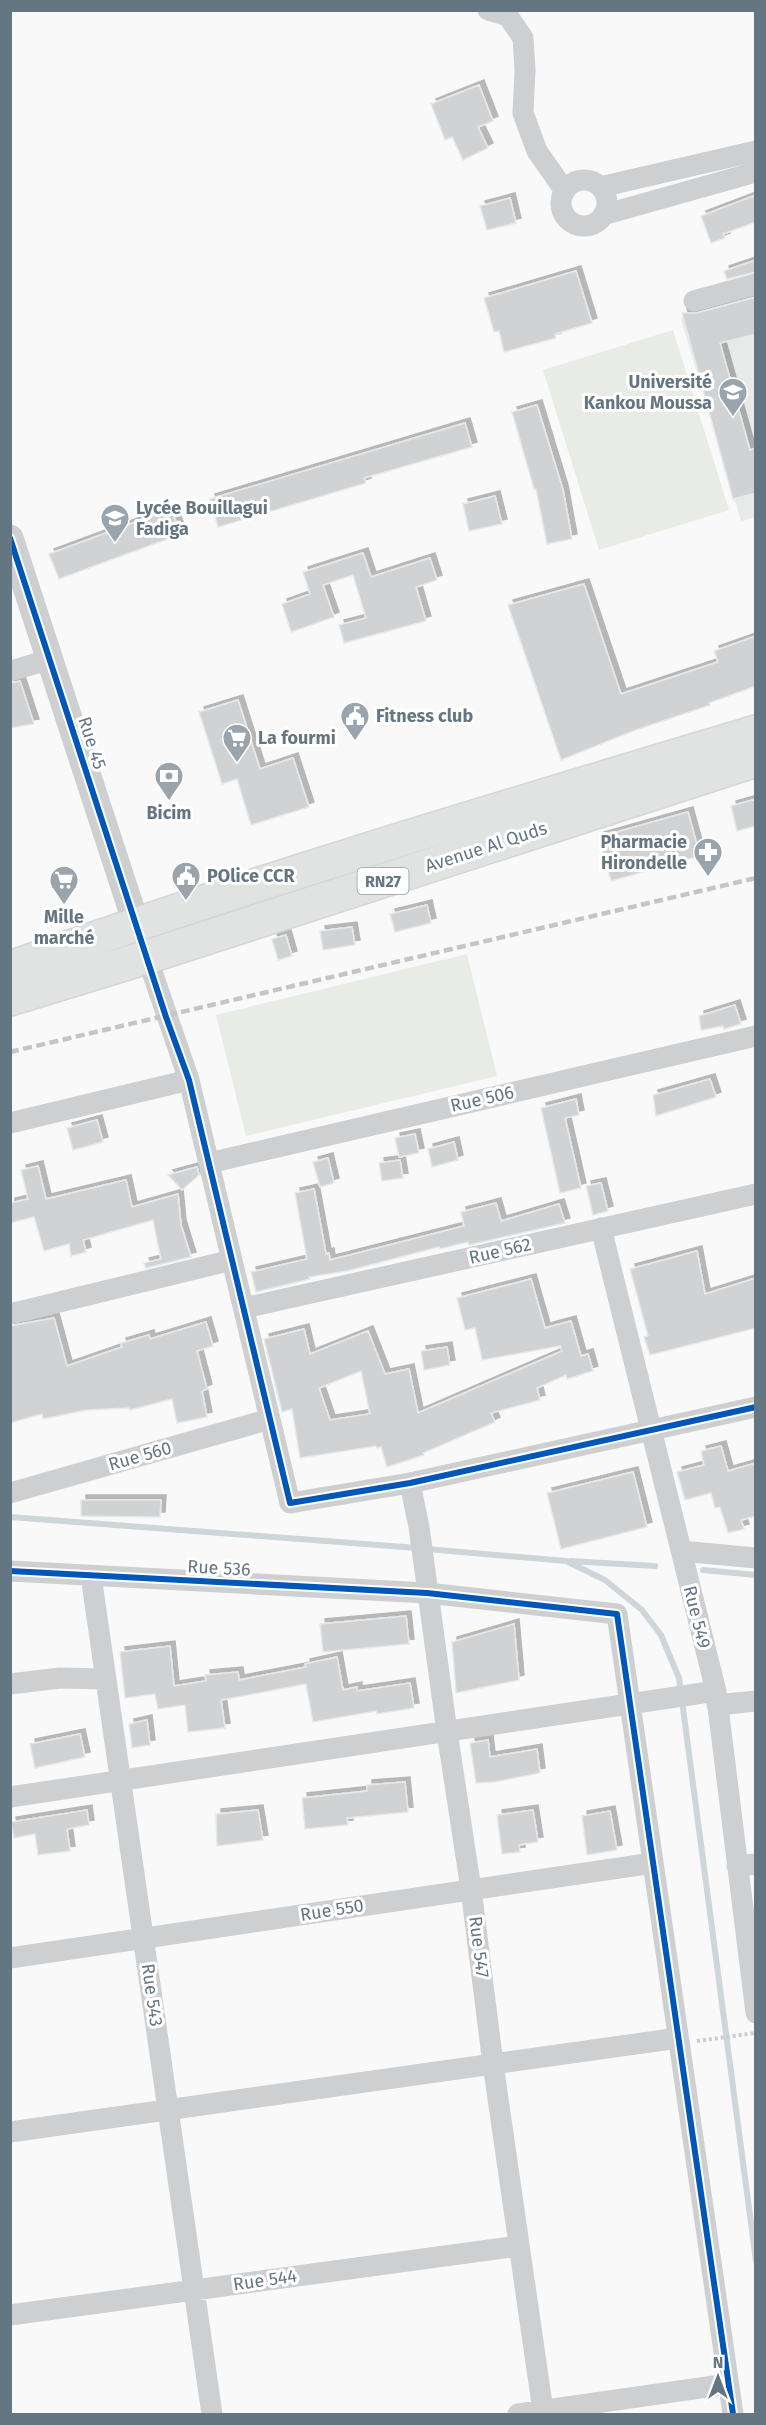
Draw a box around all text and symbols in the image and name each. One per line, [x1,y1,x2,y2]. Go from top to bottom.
place label: Université Kankou Moussa [584,371,712,414]
school or university icon: Université Kankou Moussa [717,376,749,418]
place label: Lycée Bouillagui Fadiga [136,497,268,540]
school or university icon: Lycée Bouillagui Fadiga [99,502,131,544]
public building icon: Fitness club [339,700,371,742]
place label: Fitness club [376,705,473,727]
street label: Rue 45 [73,714,111,772]
supermarket icon: La fourmi [221,722,253,764]
place label: La fourmi [258,727,336,749]
bank icon: Bicim [153,760,185,802]
place label: Bicim [146,802,192,824]
street label: Avenue Al Quds [422,817,550,877]
place label: Pharmacie Hirondelle [600,831,687,874]
pharmacy icon: Pharmacie Hirondelle [692,836,724,878]
public building icon: POlice CCR [170,860,202,902]
supermarket icon: Mille marché [48,864,80,906]
place label: POlice CCR [207,865,295,887]
road number: RN27 [358,868,409,894]
place label: Mille marché [34,906,94,949]
street label: Rue 506 [448,1081,516,1117]
street label: Rue 562 [467,1233,533,1269]
street label: Rue 560 [106,1437,174,1475]
street label: Rue 536 [187,1555,251,1581]
street label: Rue 549 [679,1583,715,1651]
street label: Rue 550 [299,1894,365,1926]
street label: Rue 547 [464,1915,494,1979]
street label: Rue 543 [137,1962,167,2028]
street label: Rue 544 [232,2265,299,2295]
north arrow [688,2347,748,2407]
text: N [713,2353,723,2372]

